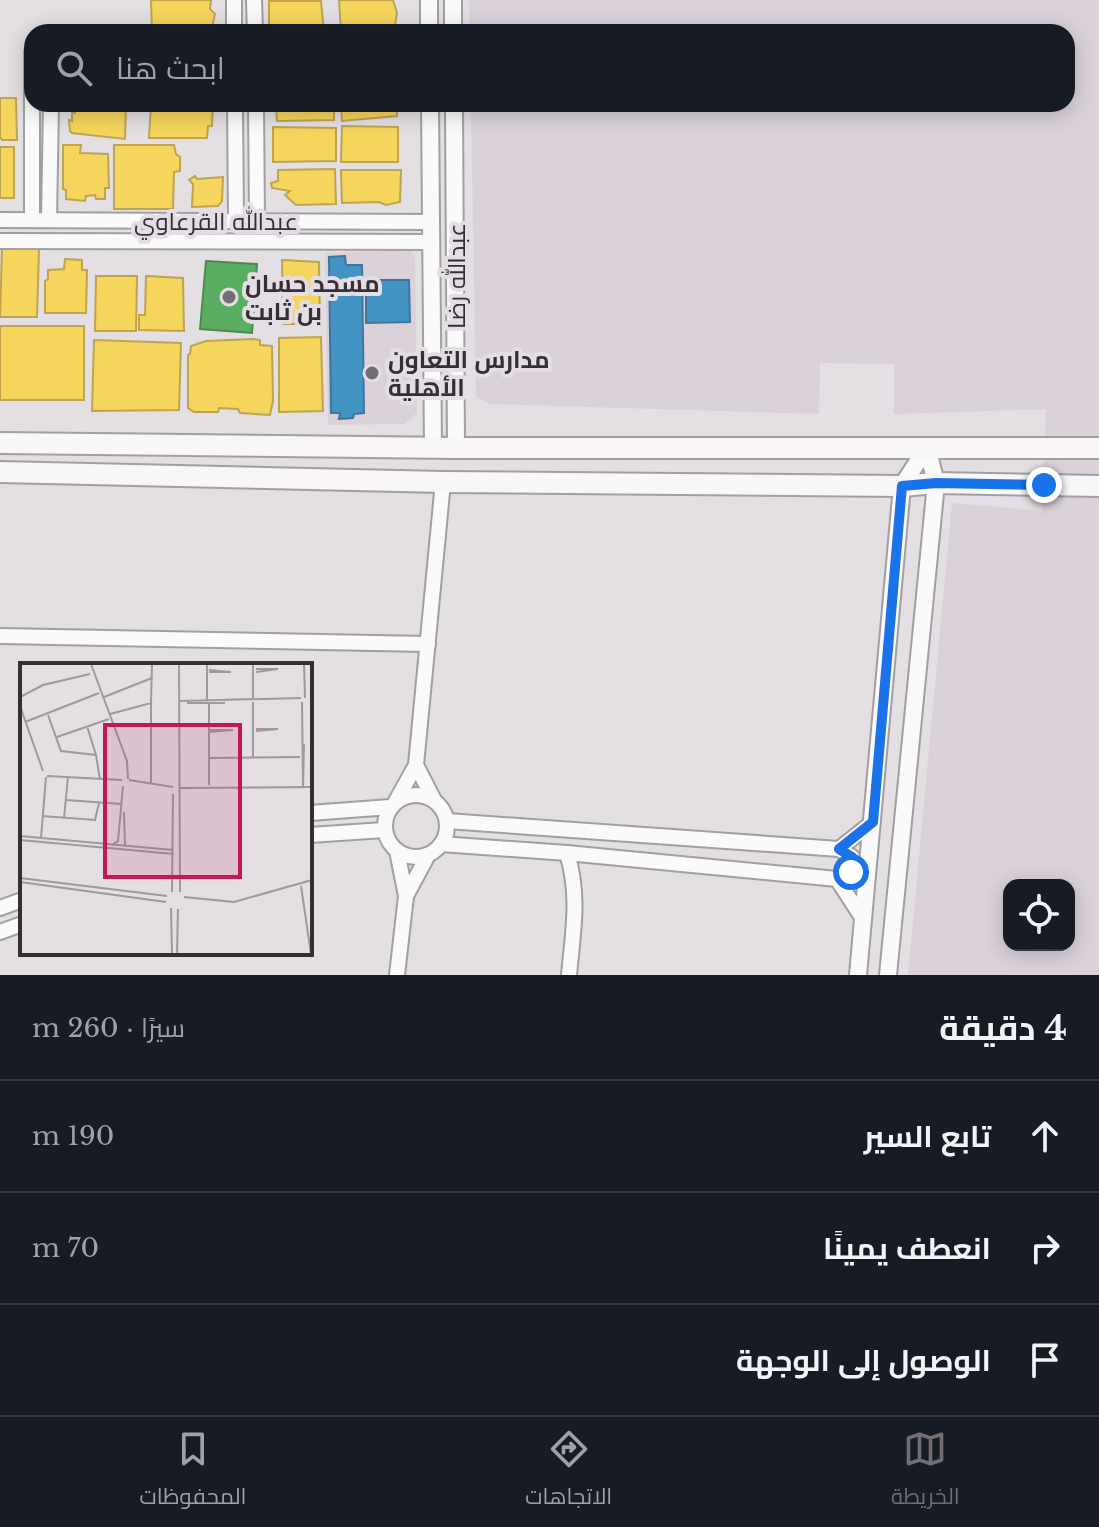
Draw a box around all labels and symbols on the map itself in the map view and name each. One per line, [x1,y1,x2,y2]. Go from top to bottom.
street label: عبدالله القرعاوي [134,206,298,240]
street label: عبدالله رضا [441,223,471,329]
place label: مسجد حسان بن ثابت [245,269,380,326]
marker: مسجد حسان بن ثابت [220,288,238,306]
place label: مدارس التعاون الأهلية [388,345,550,402]
marker: مدارس التعاون الأهلية [363,364,381,382]
route end [1026,467,1062,503]
inset map [20,663,312,955]
route start [833,854,869,890]

